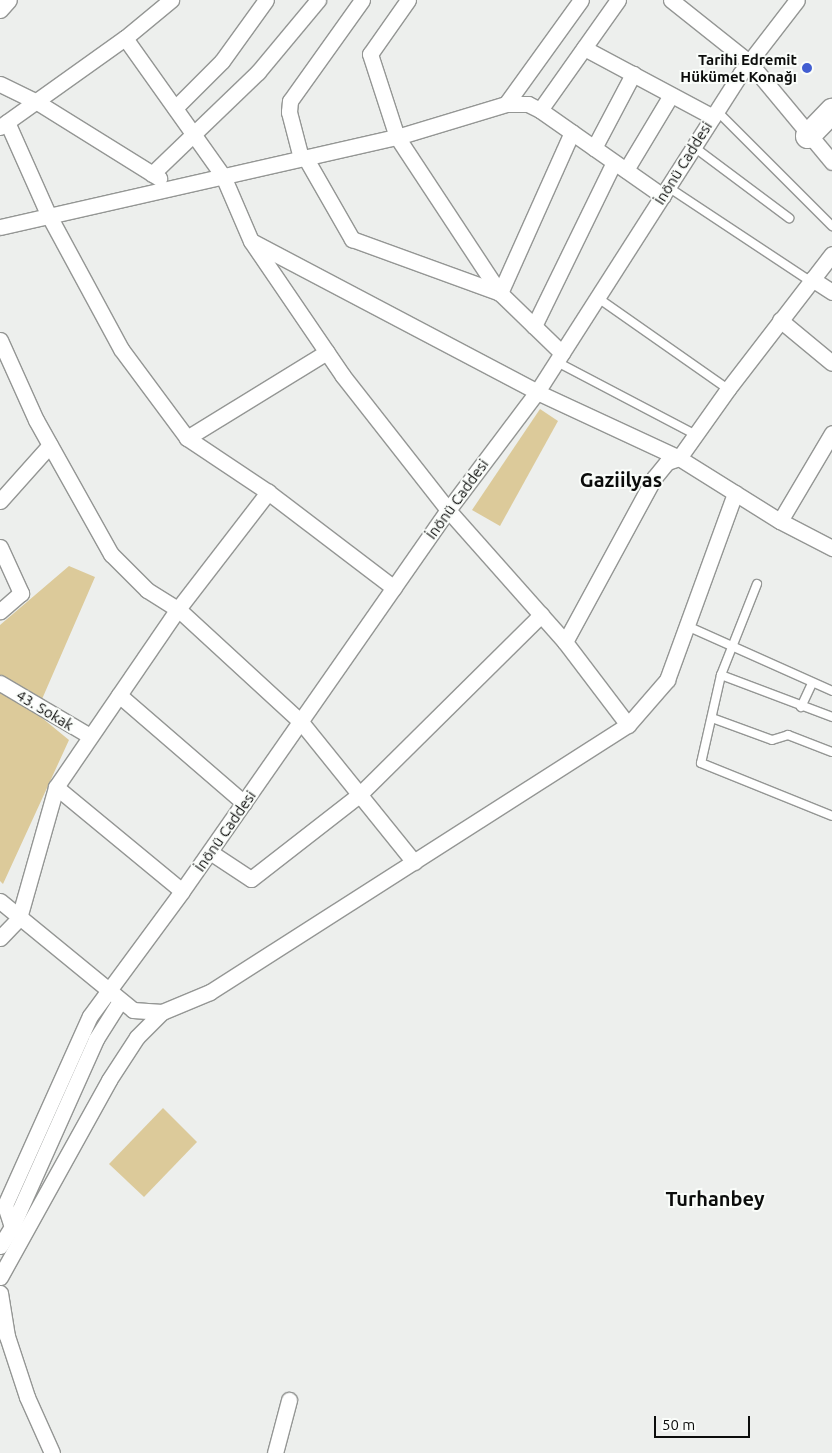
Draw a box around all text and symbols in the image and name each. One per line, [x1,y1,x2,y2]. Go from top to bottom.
place label: Tarihi Edremit Hükümet Konağı [680,50,797,85]
marker: Tarihi Edremit Hükümet Konağı [801,62,813,74]
street label: İnönü Caddesi [650,118,716,208]
street label: İnönü Caddesi [422,455,492,543]
district label: Gaziilyas [580,467,662,491]
street label: 43. Sokak [13,686,77,734]
street label: İnönü Caddesi [190,787,260,875]
district label: Turhanbey [665,1186,765,1210]
scale bar [657,1406,753,1438]
text: 50 m [662,1416,695,1433]

